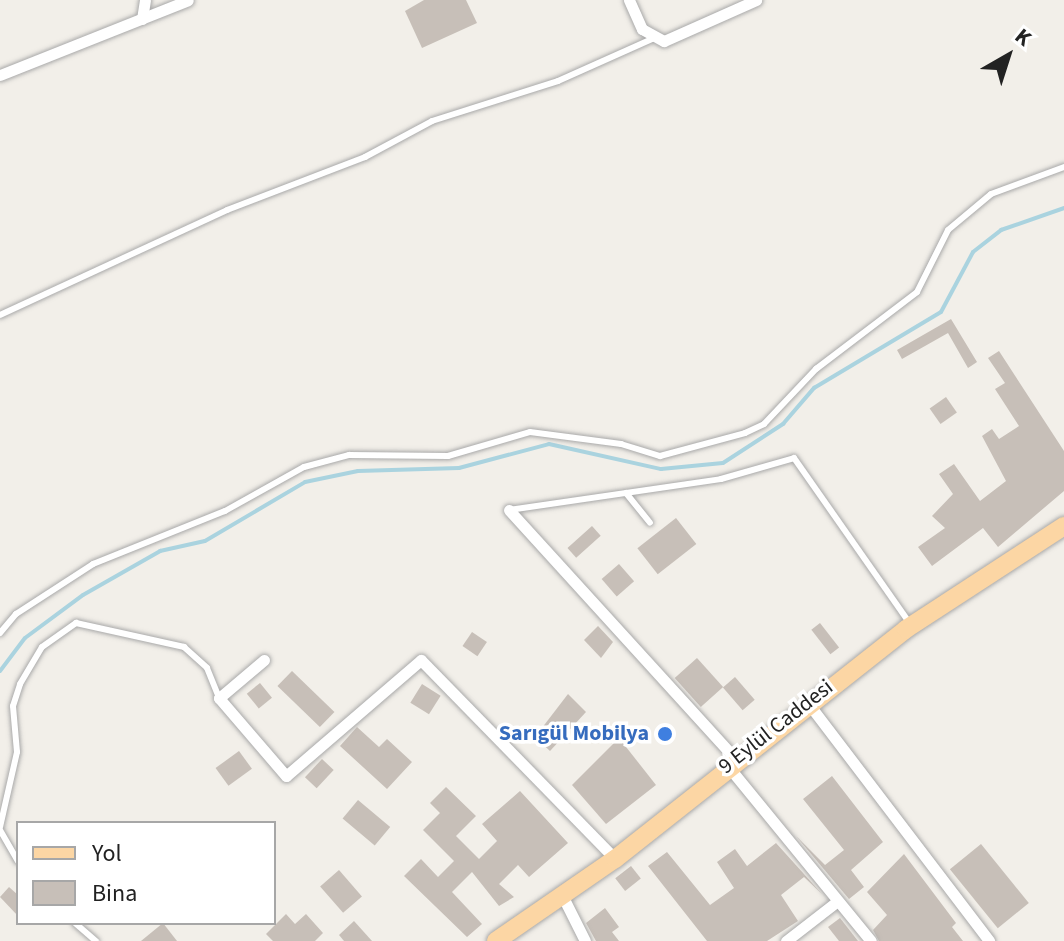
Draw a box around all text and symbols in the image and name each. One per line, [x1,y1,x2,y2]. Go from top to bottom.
north arrow [968,16,1048,96]
text: K [1008,21,1038,54]
street label: 9 Eylül Caddesi [713,674,839,780]
place label: Sarıgül Mobilya [499,721,649,747]
marker: Sarıgül Mobilya [656,725,674,743]
legend [16,821,276,925]
text: Yol [92,836,122,871]
text: Bina [92,876,137,911]

